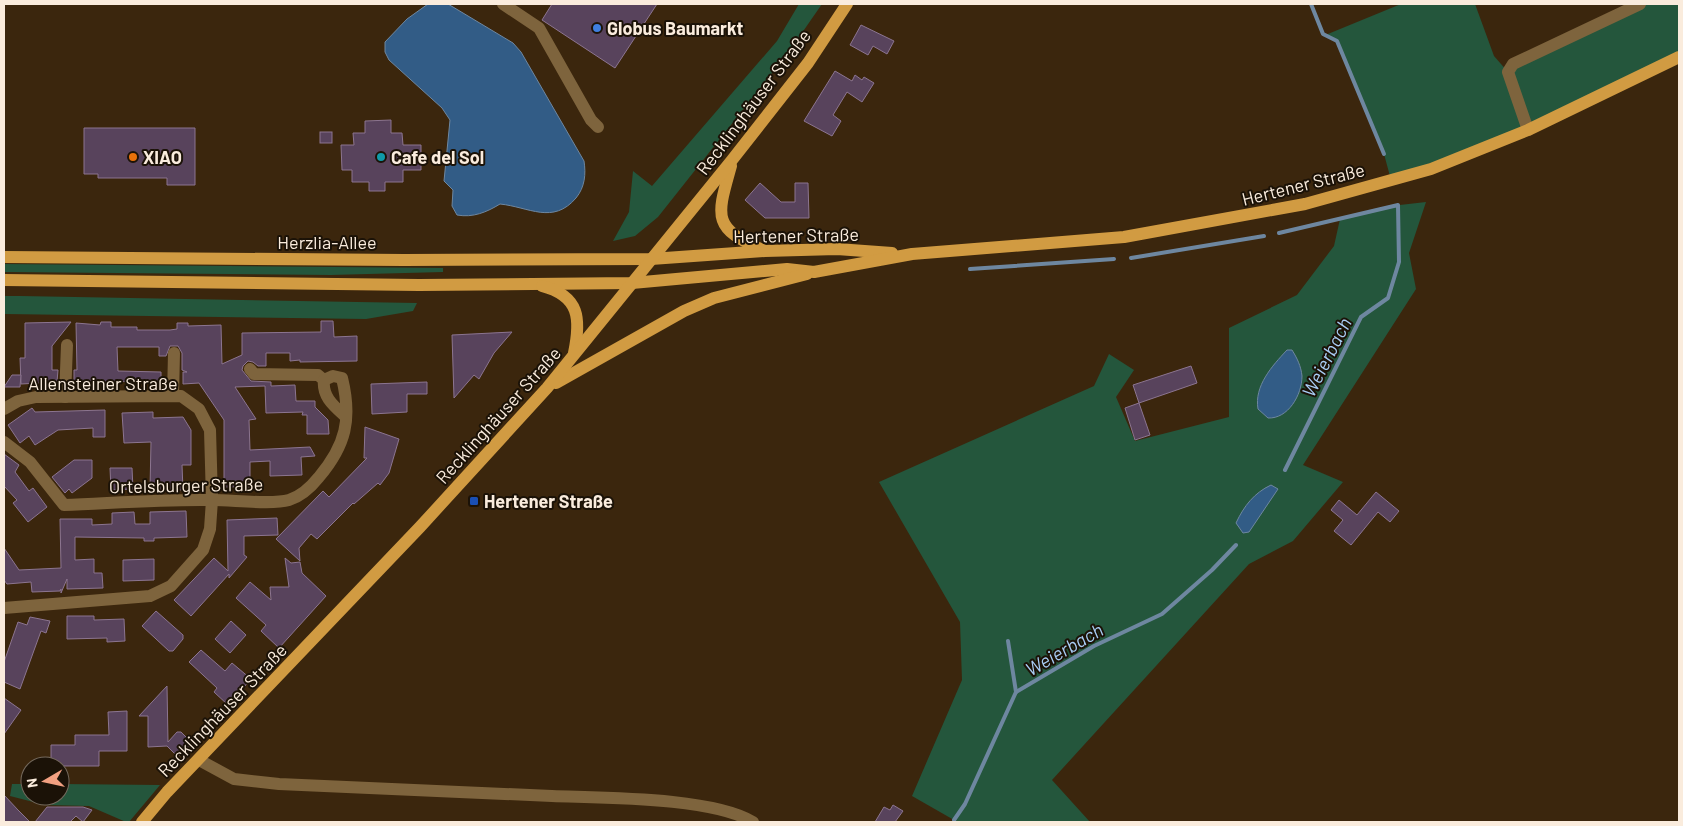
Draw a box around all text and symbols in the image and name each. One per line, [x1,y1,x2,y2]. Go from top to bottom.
place label: Globus Baumarkt [607,17,744,39]
marker: Globus Baumarkt [591,22,603,34]
street label: Recklinghäuser Straße [691,25,815,179]
place label: XIAO [143,146,182,168]
place label: Cafe del Sol [391,146,484,168]
marker: XIAO [127,151,139,163]
marker: Cafe del Sol [375,151,387,163]
street label: Hertener Straße [1239,158,1367,210]
street label: Hertener Straße [733,223,859,247]
street label: Herzlia-Allee [277,231,377,253]
water label: Weierbach [1296,313,1356,401]
street label: Recklinghäuser Straße [431,342,565,488]
street label: Allensteiner Straße [28,372,178,394]
street label: Ortelsburger Straße [109,473,263,497]
place label: Hertener Straße [484,490,613,512]
marker: Hertener Straße [468,495,480,507]
water label: Weierbach [1021,618,1107,680]
street label: Recklinghäuser Straße [153,639,291,781]
north arrow [20,756,70,806]
text: N [23,777,41,789]

